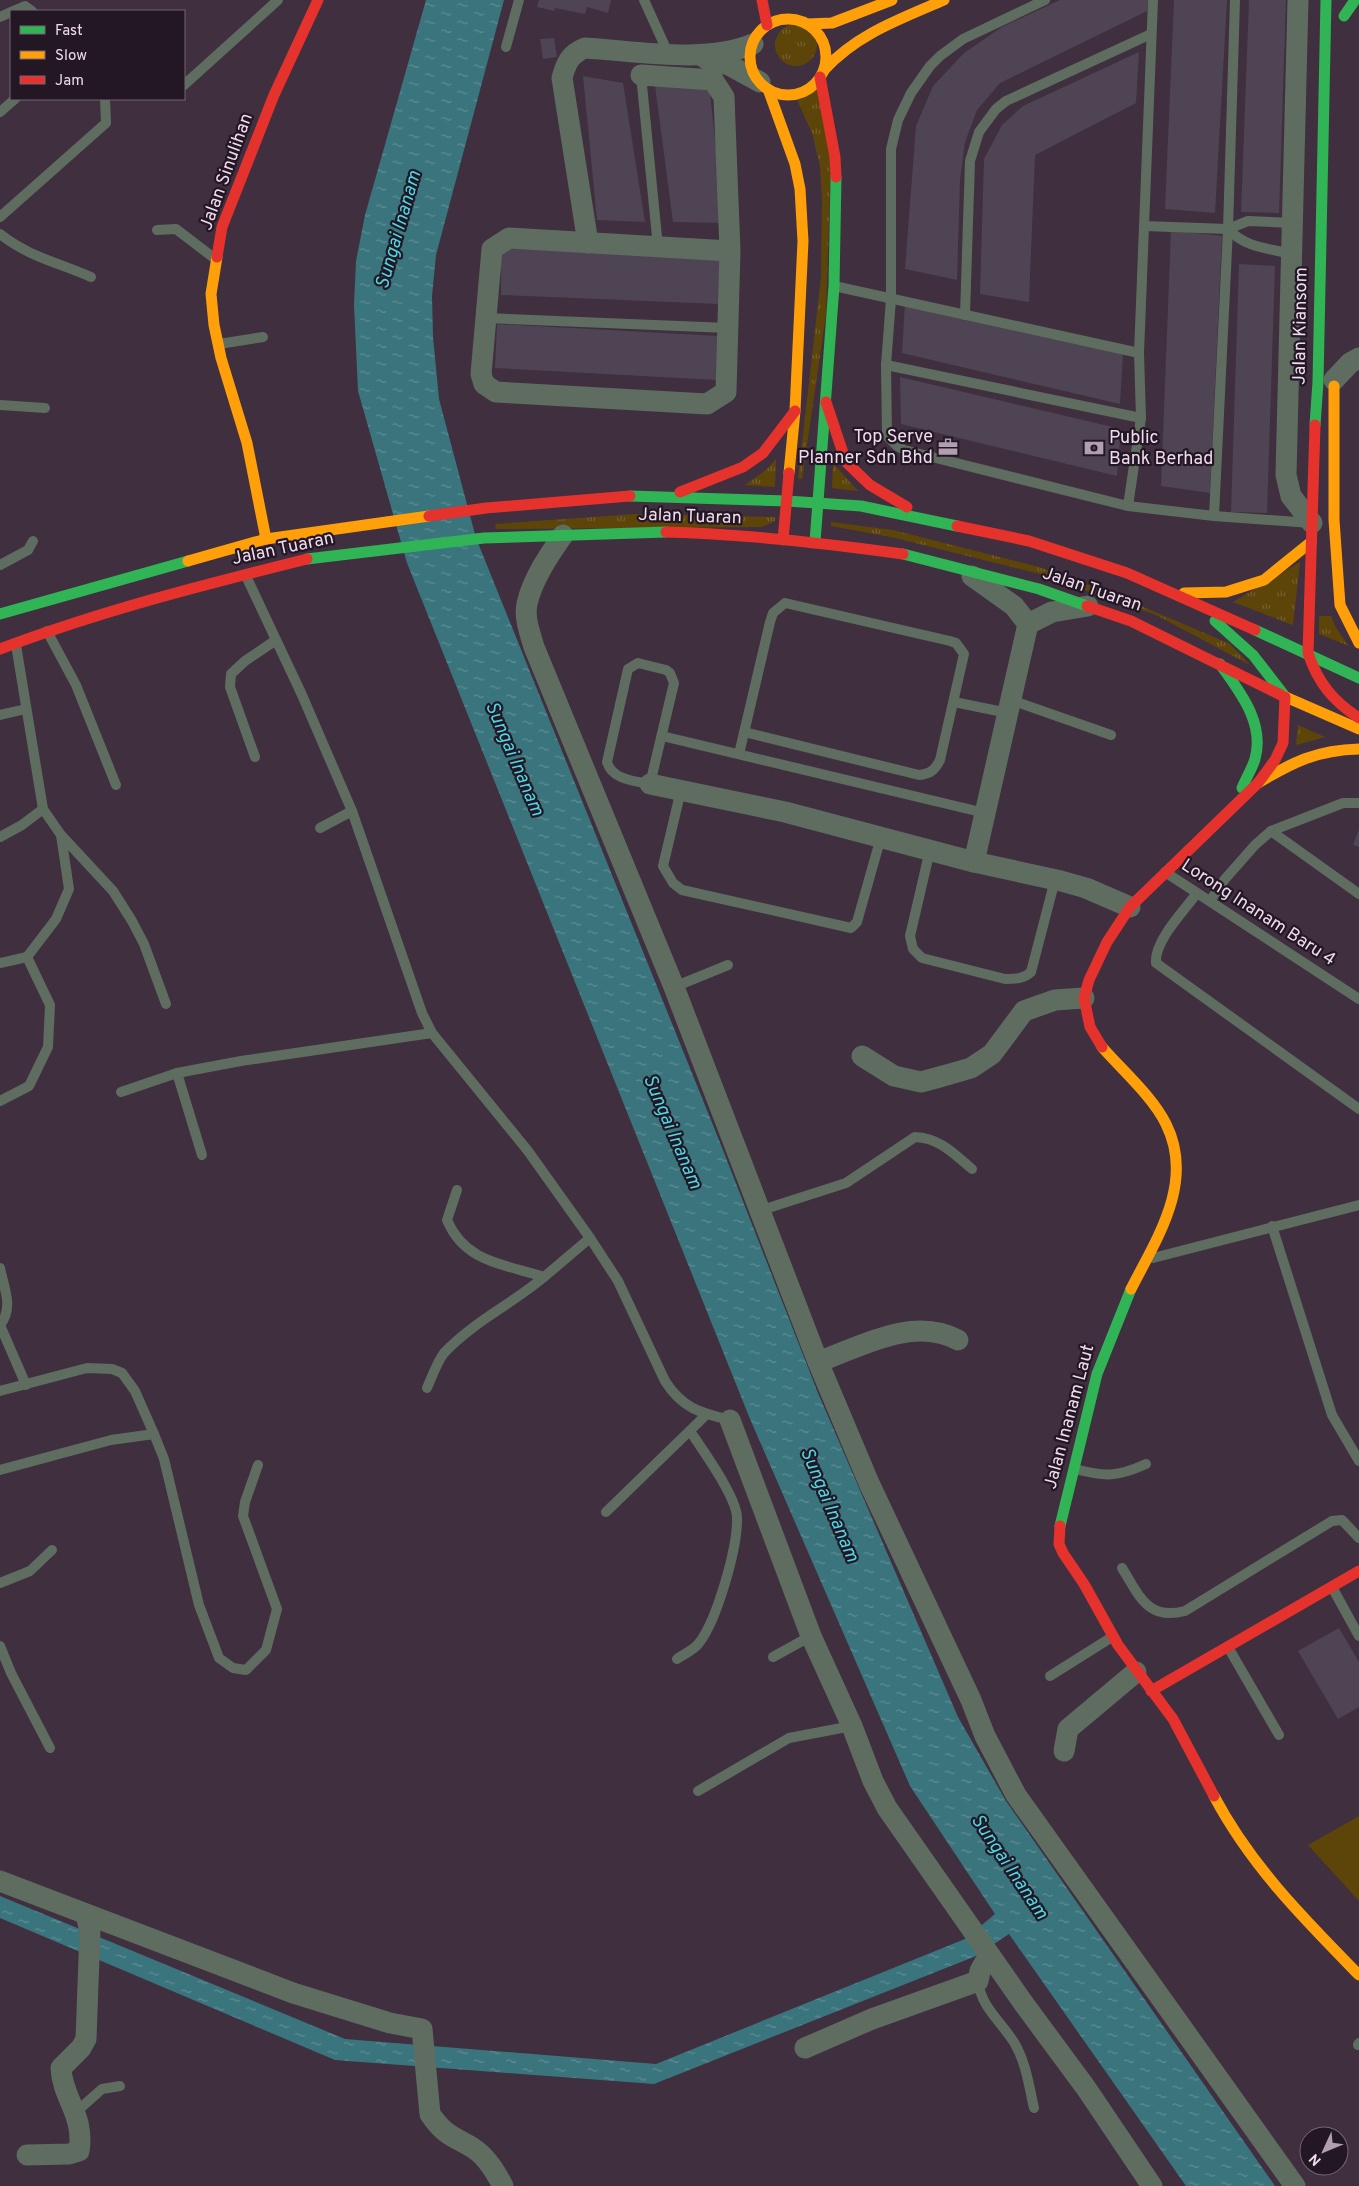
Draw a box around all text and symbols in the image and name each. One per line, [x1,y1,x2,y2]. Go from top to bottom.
legend [10,10,185,100]
text: Fast [55,22,83,41]
text: Slow [55,47,87,66]
text: Jam [55,72,84,91]
street label: Jalan Sinulihan [195,110,259,234]
water label: Sungai Inanam [371,168,427,292]
street label: Jalan Kiansom [1288,267,1314,385]
place label: Top Serve Planner Sdn Bhd [798,426,933,470]
place label: Public Bank Berhad [1109,427,1213,471]
office icon: Top Serve Planner Sdn Bhd [937,436,959,458]
bank icon: Public Bank Berhad [1083,437,1105,459]
street label: Jalan Tuaran [638,504,742,530]
street label: Jalan Tuaran [230,527,336,571]
street label: Jalan Tuaran [1039,562,1145,618]
water label: Sungai Inanam [479,698,549,820]
street label: Lorong Inanam Baru 4 [1176,854,1340,972]
water label: Sungai Inanam [637,1071,707,1193]
street label: Jalan Inanam Laut [1040,1342,1100,1492]
water label: Sungai Inanam [794,1444,864,1566]
water label: Sungai Inanam [965,1810,1053,1925]
north arrow [1299,2126,1349,2176]
text: N [1306,2149,1325,2169]

